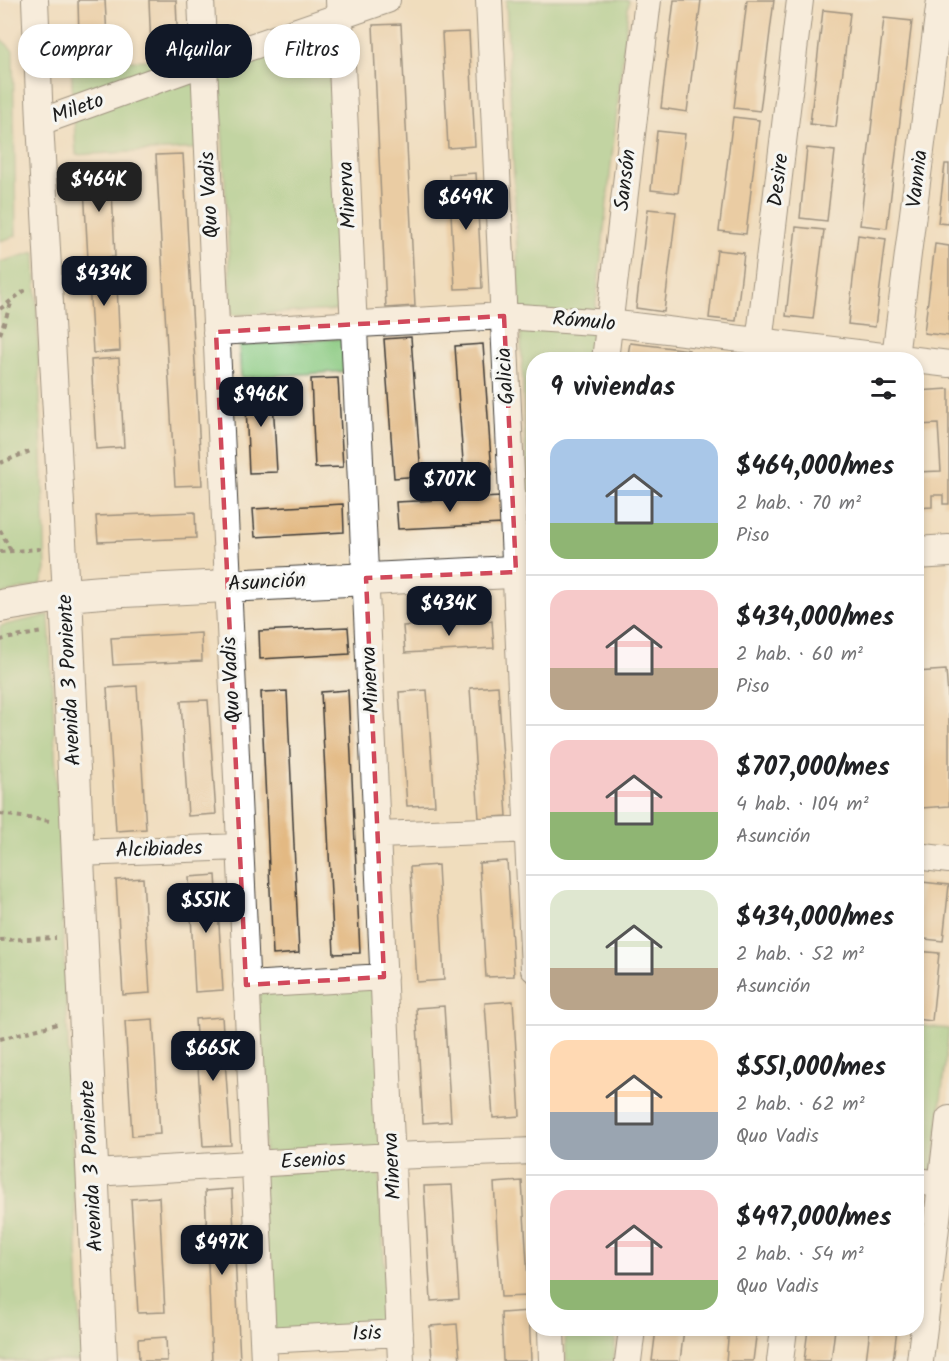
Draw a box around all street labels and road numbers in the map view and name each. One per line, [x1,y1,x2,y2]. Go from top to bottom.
street label: Mileto [47,84,109,134]
street label: Sansón [606,147,646,213]
street label: Vannia [898,148,938,210]
street label: Quo Vadis [191,151,229,239]
street label: Desire [759,151,799,208]
street label: Minerva [330,160,366,230]
street label: Rómulo [551,303,617,341]
street label: Galicia [488,347,524,405]
street label: Asunción [227,564,307,602]
street label: Avenida 3 Poniente [49,593,91,767]
street label: Quo Vadis [213,636,251,724]
street label: Minerva [353,645,389,715]
street label: Alcibiades [115,832,203,868]
street label: Avenida 3 Poniente [71,1079,113,1253]
street label: Minerva [375,1131,411,1201]
street label: Esenios [280,1143,347,1179]
street label: Isis [351,1317,383,1351]

